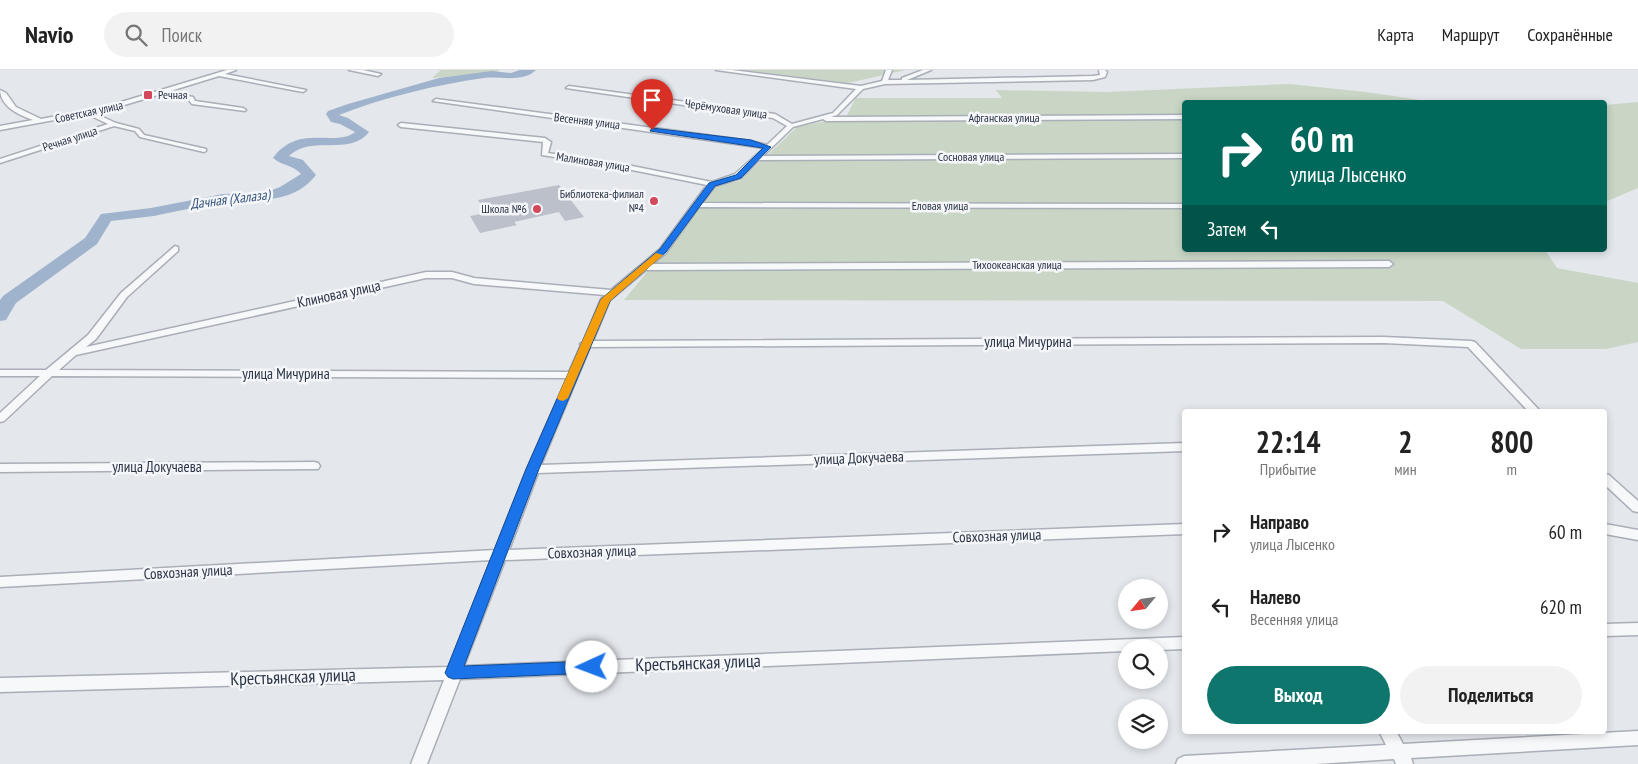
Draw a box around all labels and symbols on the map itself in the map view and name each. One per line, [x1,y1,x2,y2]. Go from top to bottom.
pin [631,79,673,130]
place label: Речная [158,87,188,102]
marker: Речная [142,89,154,101]
street label: Черёмуховая улица [684,95,768,122]
street label: Советская улица [53,97,125,126]
street label: Весенняя улица [553,109,621,132]
street label: Афганская улица [968,110,1040,125]
street label: Речная улица [41,123,99,154]
street label: Малиновая улица [555,148,631,175]
street label: Сосновая улица [938,149,1004,164]
water label: Дачная (Халаза) [188,185,272,213]
place label: Библиотека-филиал №4 [560,186,645,215]
marker: Библиотека-филиал №4 [648,195,660,207]
street label: Еловая улица [912,198,968,213]
place label: Школа №6 [481,201,527,216]
marker: Школа №6 [531,203,543,215]
street label: Тихоокеанская улица [972,257,1062,272]
street label: Клиновая улица [296,275,382,312]
street label: улица Мичурина [984,332,1072,351]
street label: улица Мичурина [242,364,330,383]
street label: улица Докучаева [814,446,904,469]
street label: улица Докучаева [112,457,202,476]
street label: Совхозная улица [952,524,1042,547]
street label: Совхозная улица [547,540,637,563]
street label: Совхозная улица [143,560,233,583]
north arrow [1118,579,1168,629]
position arrow [565,640,617,692]
street label: Крестьянская улица [635,649,761,676]
street label: Крестьянская улица [230,663,356,690]

